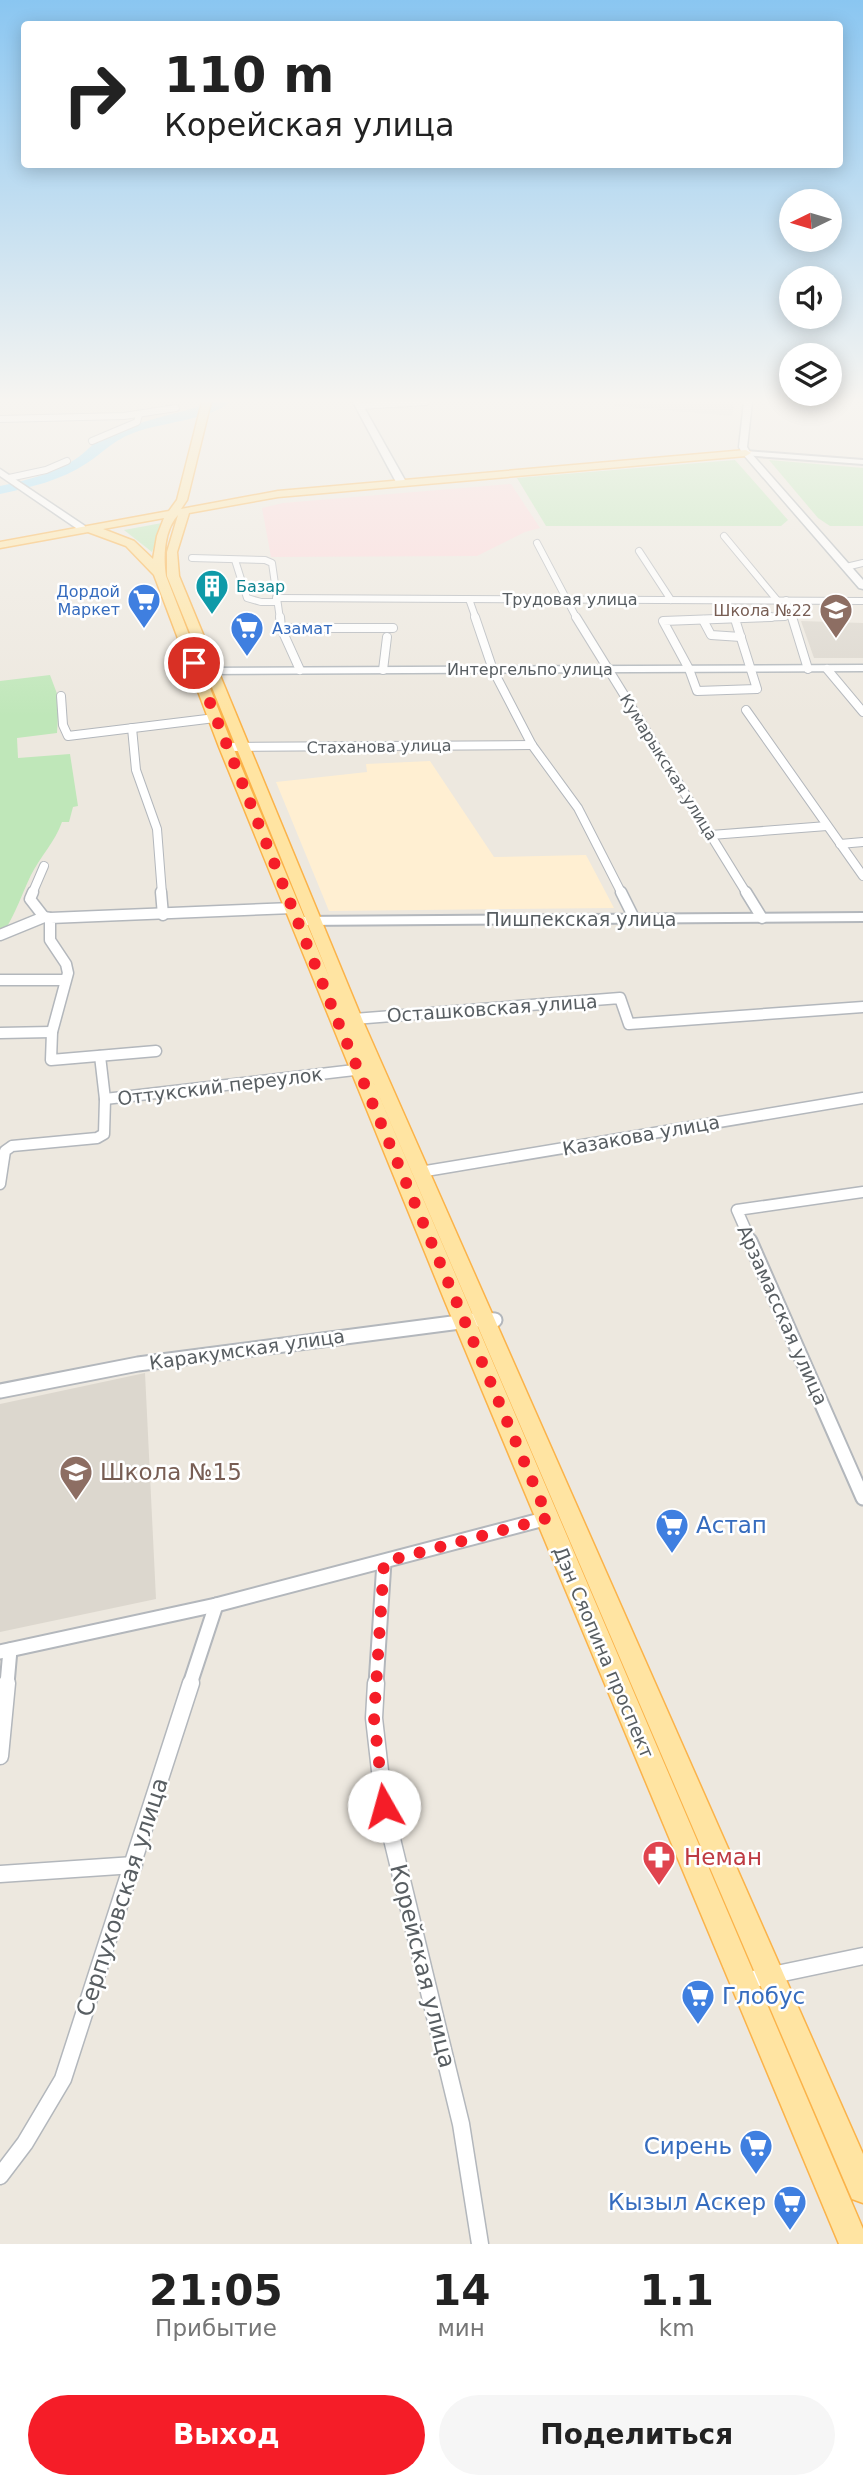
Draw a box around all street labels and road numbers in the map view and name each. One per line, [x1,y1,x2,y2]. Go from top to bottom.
street label: Трудовая улица [502,590,637,609]
street label: Интергельпо улица [447,660,613,679]
street label: Кумарыкская улица [616,691,721,844]
street label: Стаханова улица [306,736,452,757]
street label: Пишпекская улица [486,908,676,930]
street label: Осташковская улица [386,990,598,1026]
street label: Оттукский переулок [116,1062,324,1110]
street label: Казакова улица [561,1110,721,1160]
street label: Арзамасская улица [733,1222,833,1408]
street label: Каракумская улица [148,1324,346,1374]
street label: Дэн Сяопина проспект [549,1543,659,1761]
street label: Серпуховская улица [71,1774,173,2020]
street label: Корейская улица [385,1862,461,2070]

